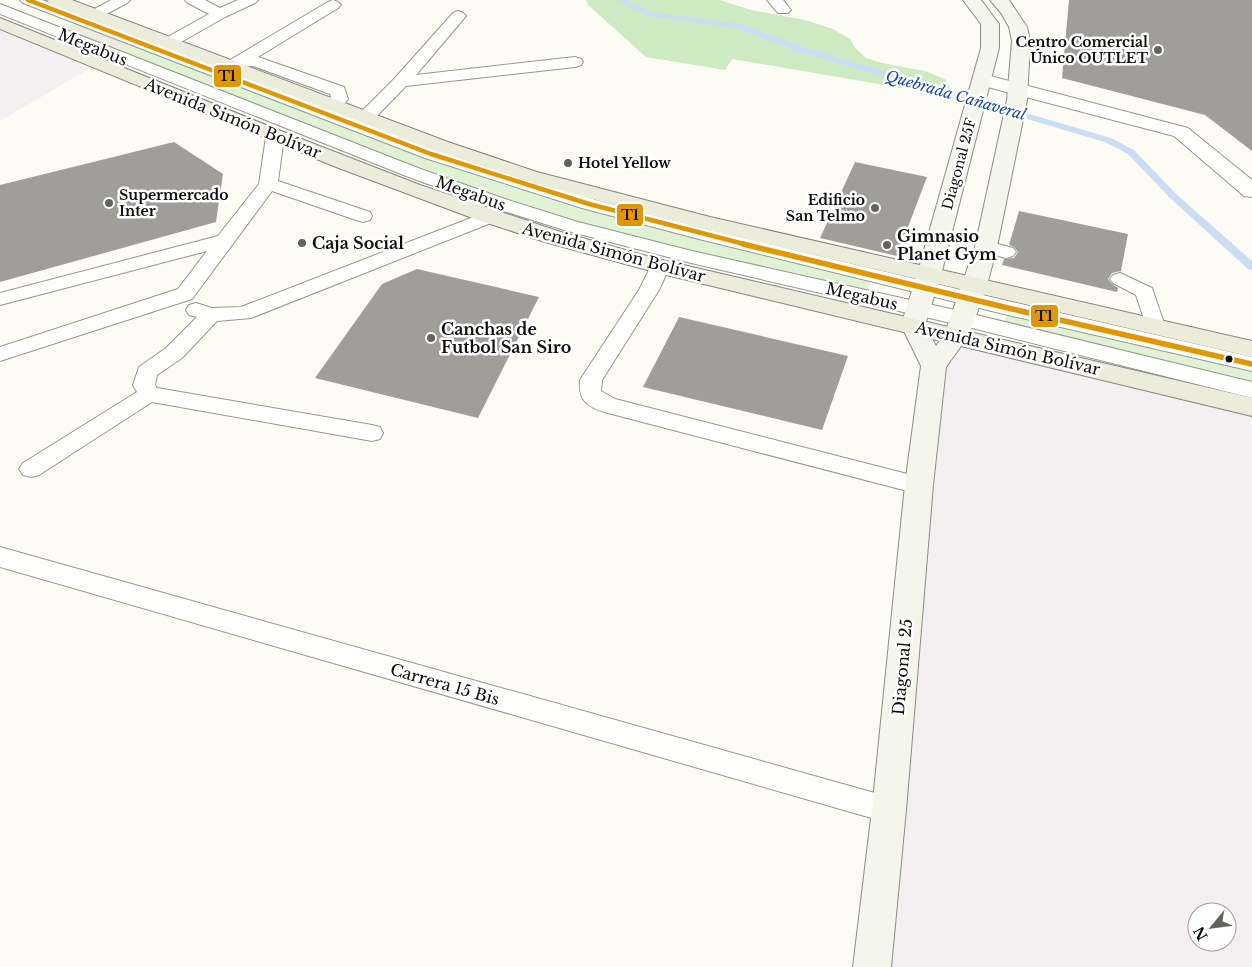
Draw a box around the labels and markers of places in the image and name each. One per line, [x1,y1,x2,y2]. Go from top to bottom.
place label: Centro Comercial Único OUTLET [1016,33,1148,67]
marker: Centro Comercial Único OUTLET [1152,44,1164,56]
place label: Hotel Yellow [578,154,671,172]
marker: Hotel Yellow [562,157,574,169]
place label: Supermercado Inter [119,186,229,220]
place label: Edificio San Telmo [786,191,865,225]
marker: Supermercado Inter [103,197,115,209]
marker: Edificio San Telmo [869,202,881,214]
place label: Gimnasio Planet Gym [897,226,997,264]
place label: Caja Social [312,233,404,253]
marker: Caja Social [296,237,308,249]
marker: Gimnasio Planet Gym [881,239,893,251]
place label: Canchas de Futbol San Siro [441,319,571,357]
marker: Canchas de Futbol San Siro [425,332,437,344]
unlabelled marker [1224,354,1234,364]

